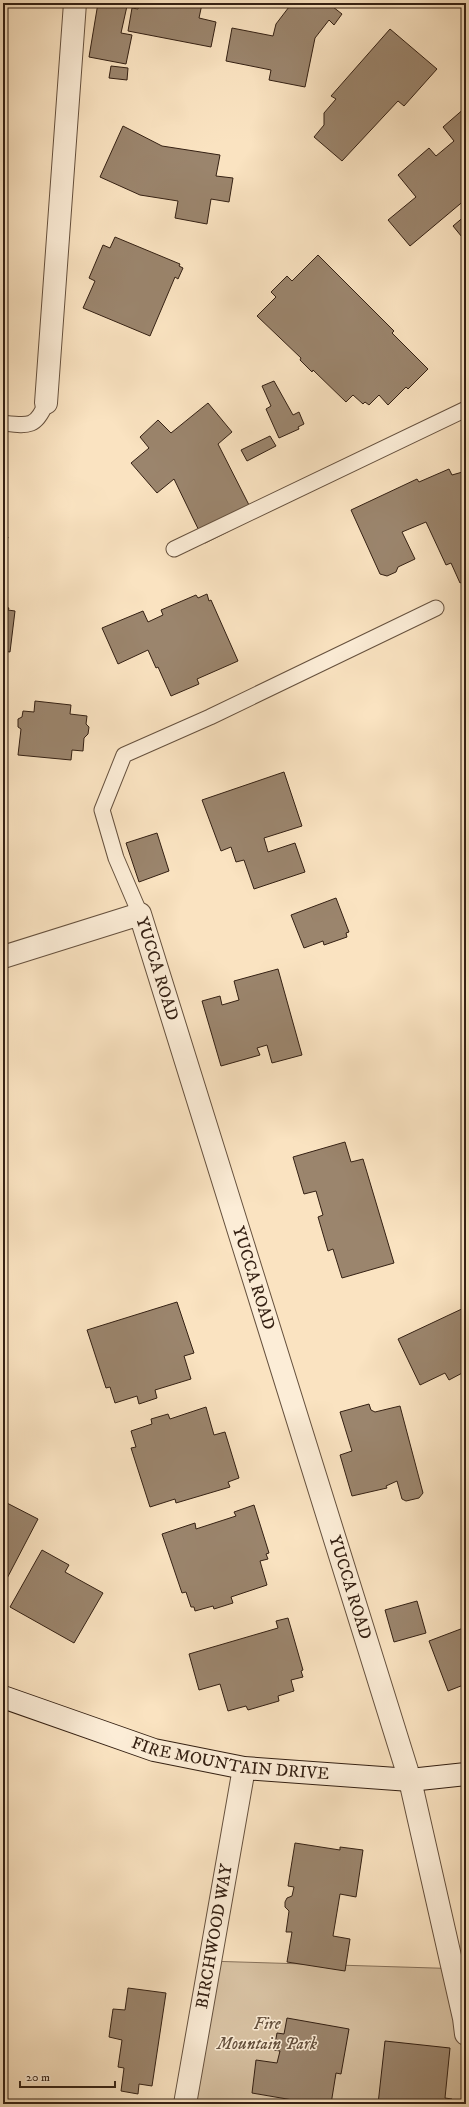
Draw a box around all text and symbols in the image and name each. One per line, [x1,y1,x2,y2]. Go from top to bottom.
street label: YUCCA ROAD [131,914,184,1023]
street label: YUCCA ROAD [227,1224,280,1333]
street label: YUCCA ROAD [323,1533,376,1642]
street label: FIRE MOUNTAIN DRIVE [128,1732,330,1785]
street label: BIRCHWOOD WAY [191,1862,238,2011]
park label: Fire Mountain Park [216,2013,318,2055]
scale bar [20,2063,115,2089]
text: 20 m [26,2070,50,2085]

